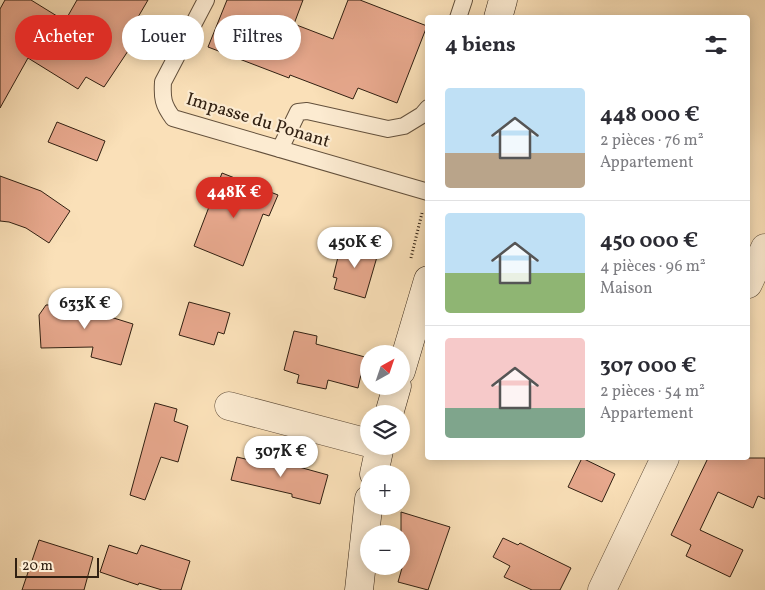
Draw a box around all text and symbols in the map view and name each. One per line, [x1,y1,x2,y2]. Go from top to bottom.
chip: Acheter [15,15,112,60]
chip: Louer [122,15,204,60]
chip: Filtres [214,15,301,60]
text: 4 biens [445,31,516,60]
icon: filters [702,31,730,59]
street label: Impasse du Ponant [183,87,333,155]
text: 448 000 € [600,101,700,130]
icon: home [485,108,545,168]
text: 2 pièces · 76 m² [600,130,704,152]
text: Appartement [600,152,694,174]
pin: 448K € [193,176,275,219]
text: 448K € [207,182,261,204]
pin: 450K € [314,226,396,269]
text: 450 000 € [600,227,698,256]
text: 450K € [328,232,382,254]
icon: home [485,233,545,293]
text: 4 pièces · 96 m² [600,256,706,278]
text: Maison [600,278,653,300]
pin: 633K € [44,288,126,330]
text: 633K € [59,293,111,315]
north arrow [360,345,410,395]
map controls [360,345,410,575]
text: 307 000 € [600,352,696,381]
icon: home [485,358,545,418]
text: 2 pièces · 54 m² [600,381,705,403]
text: Appartement [600,403,694,425]
button: layers [360,405,410,455]
pin: 307K € [240,436,322,478]
text: 307K € [255,441,307,463]
button: + [360,465,410,515]
button: − [360,525,410,575]
scale bar [15,555,99,578]
text: 20 m [22,557,53,576]

